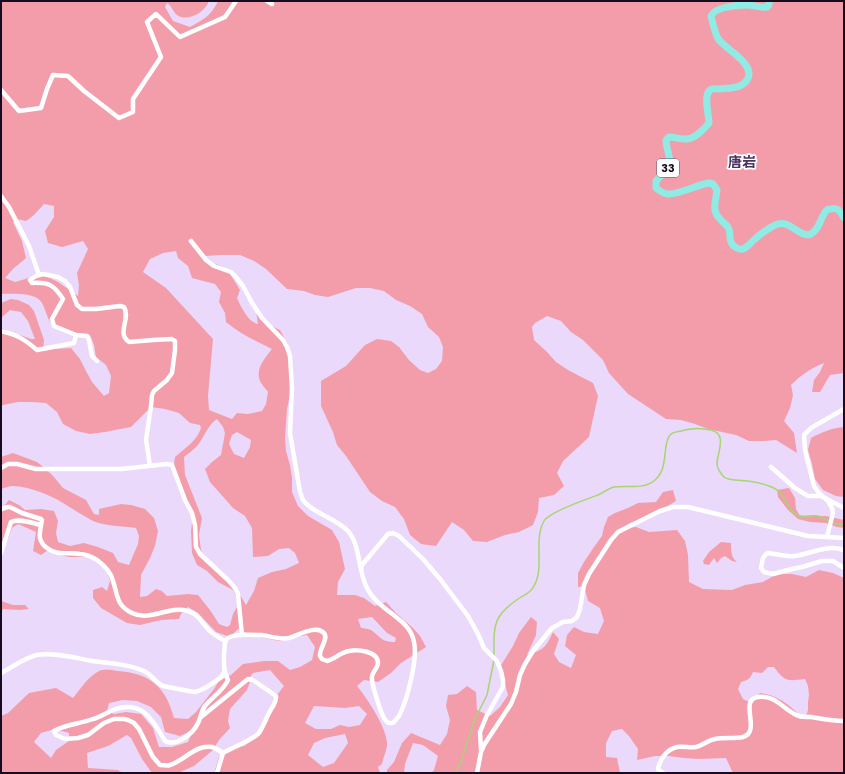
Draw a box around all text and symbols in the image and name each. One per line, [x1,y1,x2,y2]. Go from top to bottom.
district label: 唐岩 [728,152,756,172]
road number: 33 [657,159,679,177]

